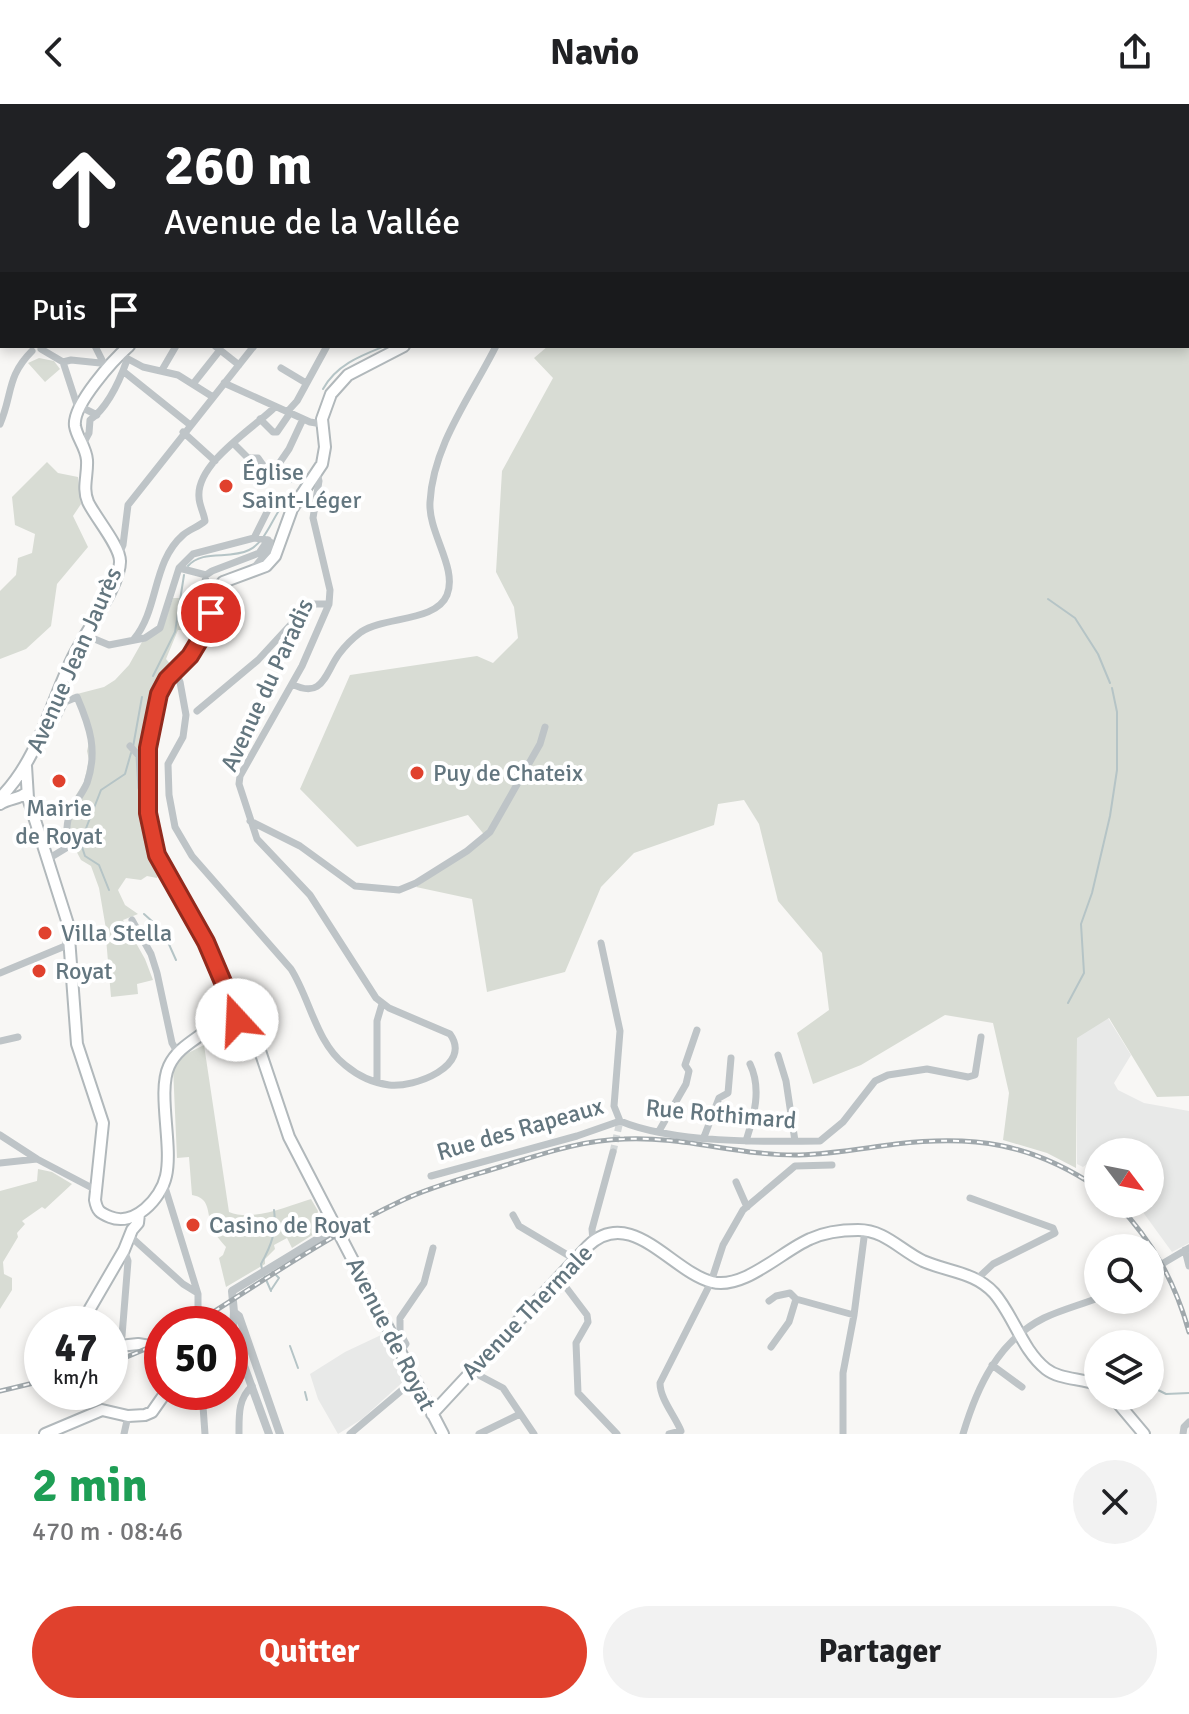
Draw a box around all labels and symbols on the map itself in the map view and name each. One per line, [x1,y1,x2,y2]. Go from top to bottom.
place label: Église Saint-Léger [242,457,362,515]
marker: Église Saint-Léger [217,477,235,495]
street label: Avenue Jean Jaurès [20,563,128,757]
pin [177,579,245,647]
street label: Avenue du Paradis [214,594,320,776]
place label: Puy de Chateix [433,758,583,788]
marker: Puy de Chateix [408,764,426,782]
marker: Mairie de Royat [50,772,68,790]
place label: Mairie de Royat [15,793,103,851]
place label: Villa Stella [61,918,172,948]
marker: Villa Stella [36,924,54,942]
place label: Royat [55,956,112,986]
marker: Royat [30,962,48,980]
position arrow [195,978,279,1062]
street label: Rue des Rapeaux [433,1091,607,1167]
street label: Rue Rothimard [644,1092,798,1136]
north arrow [1084,1138,1164,1218]
place label: Casino de Royat [209,1210,371,1240]
marker: Casino de Royat [184,1216,202,1234]
street label: Avenue Thermale [455,1238,599,1386]
street label: Avenue de Royat [340,1252,442,1416]
speed limit sign: 50 [144,1306,248,1410]

